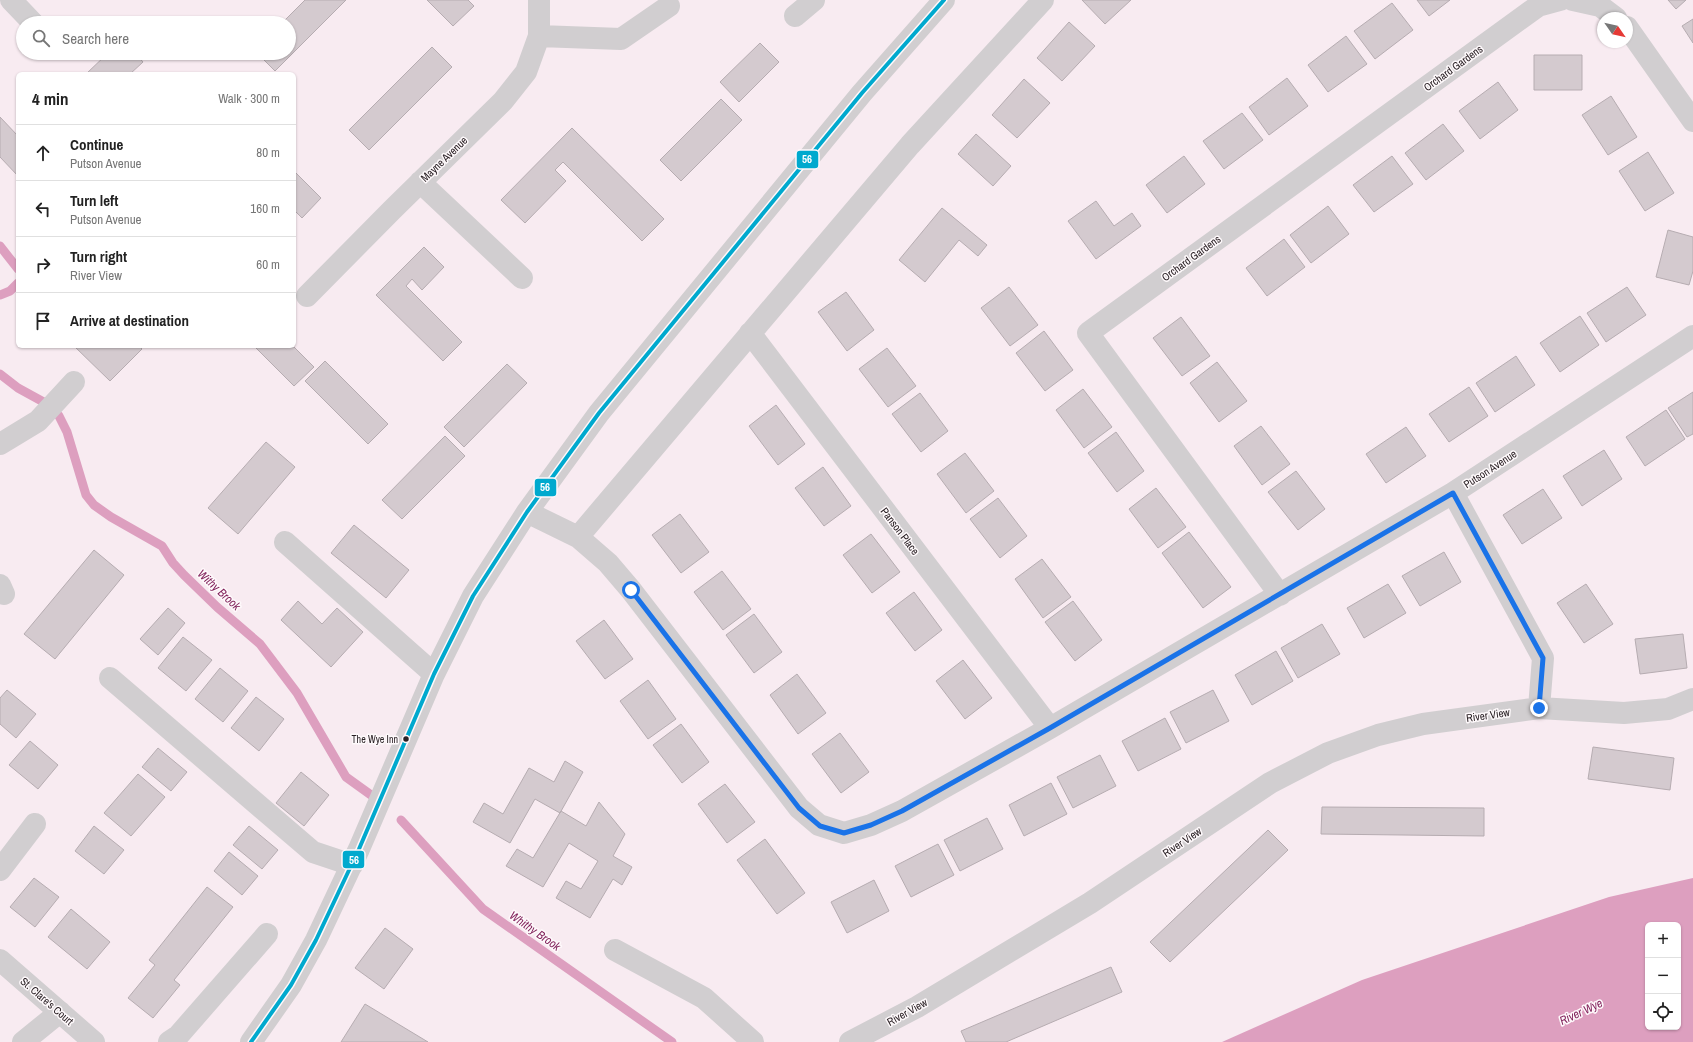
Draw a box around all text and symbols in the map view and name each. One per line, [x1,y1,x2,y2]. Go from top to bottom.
north arrow [1597,12,1633,48]
search box [16,16,296,60]
icon: search [30,27,52,49]
text: Search here [62,28,129,49]
street label: Orchard Gardens [1421,42,1486,94]
text: 4 min [32,87,68,110]
text: Walk · 300 m [218,90,280,107]
street label: Mayne Avenue [418,133,470,185]
text: Continue [70,134,123,155]
icon: ahead [32,142,54,164]
text: 80 m [256,144,280,161]
line badge: 56 [796,150,819,169]
text: 56 [802,152,812,166]
text: Putson Avenue [70,155,142,172]
text: Turn left [70,190,118,211]
icon: left [32,198,54,220]
text: 160 m [250,200,280,217]
text: Putson Avenue [70,211,142,228]
street label: Orchard Gardens [1159,232,1224,284]
text: Turn right [70,246,127,267]
icon: right [32,254,54,276]
text: 60 m [256,256,280,273]
text: River View [70,267,122,284]
icon: arrive [32,310,54,332]
text: Arrive at destination [70,310,189,331]
street label: Putson Avenue [1461,447,1519,491]
line badge: 56 [534,478,557,497]
text: 56 [540,480,550,494]
street label: Panson Place [878,505,922,557]
water label: Withy Brook [194,566,245,615]
route start [622,581,640,599]
route end [1530,699,1548,717]
street label: River View [1465,705,1511,725]
place label: The Wye Inn [352,733,398,746]
marker: The Wye Inn [401,734,411,744]
street label: River View [1160,824,1205,860]
line badge: 56 [342,850,365,869]
text: 56 [349,853,359,867]
water label: Whithy Brook [506,908,565,955]
map controls [1645,922,1681,1030]
button: + [1645,922,1681,958]
button: − [1645,958,1681,994]
street label: St. Clare's Court [18,974,77,1028]
button: locate [1645,994,1681,1030]
street label: River View [884,995,930,1029]
water label: River Wye [1557,995,1606,1029]

